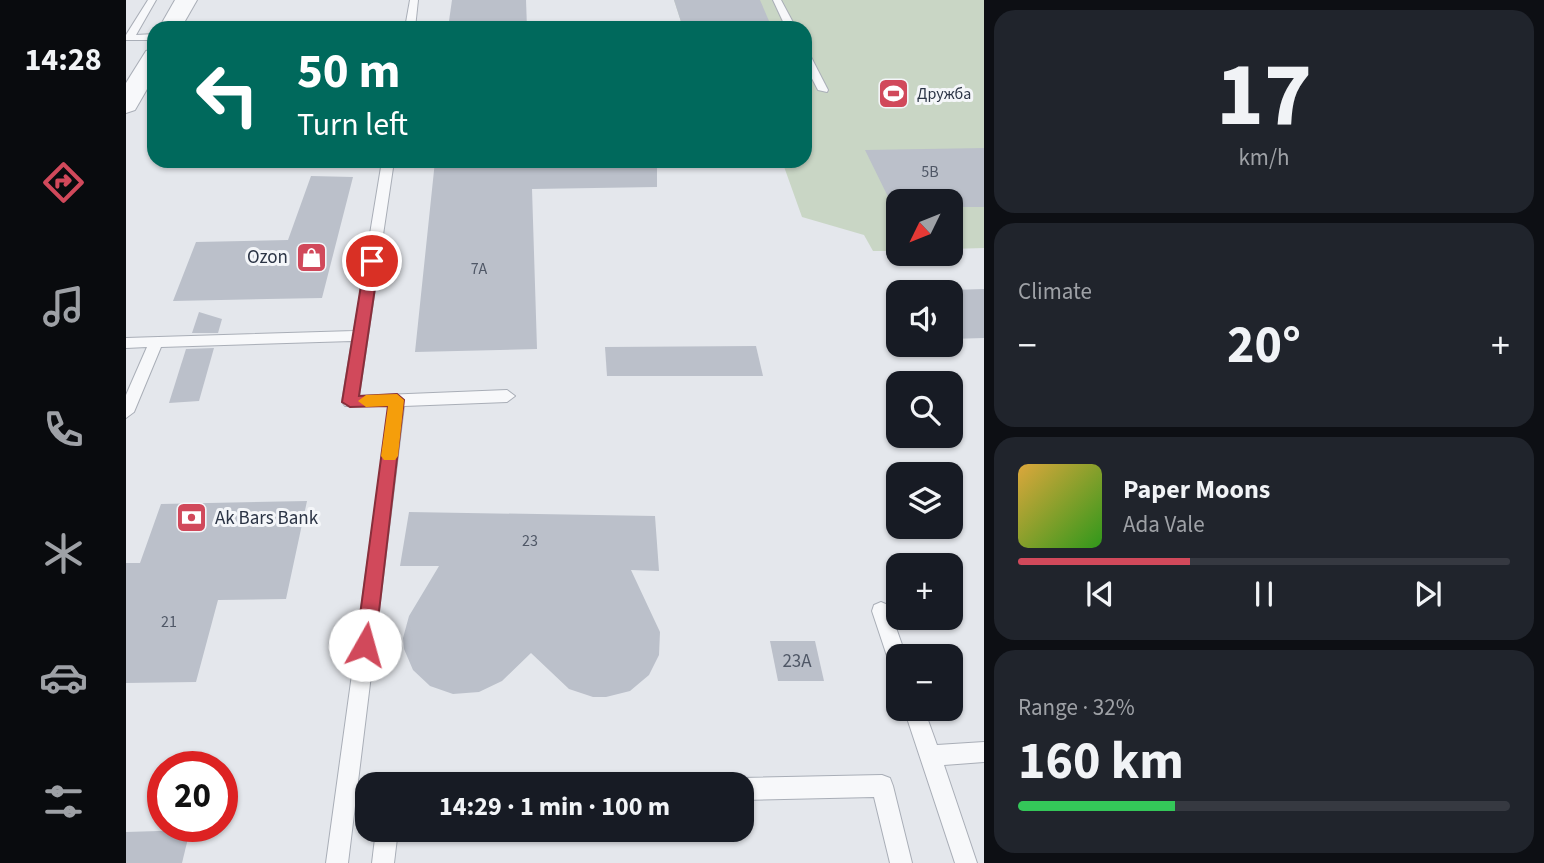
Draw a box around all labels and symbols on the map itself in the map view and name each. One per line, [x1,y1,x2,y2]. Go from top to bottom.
sports icon: Дружба [877,77,911,111]
place label: Дружба [917,83,971,105]
house number: 5В [921,161,939,183]
north arrow [886,189,962,266]
pin [342,231,402,291]
shop icon: Ozon [294,240,328,274]
place label: Ozon [247,244,288,271]
house number: 7А [471,258,488,280]
bank icon: Ak Bars Bank [175,501,209,535]
place label: Ak Bars Bank [215,505,319,532]
house number: 23 [522,530,538,552]
position arrow [328,608,402,682]
house number: 21 [161,611,177,633]
house number: 23А [782,648,812,675]
speed limit sign: 20 [147,751,238,842]

